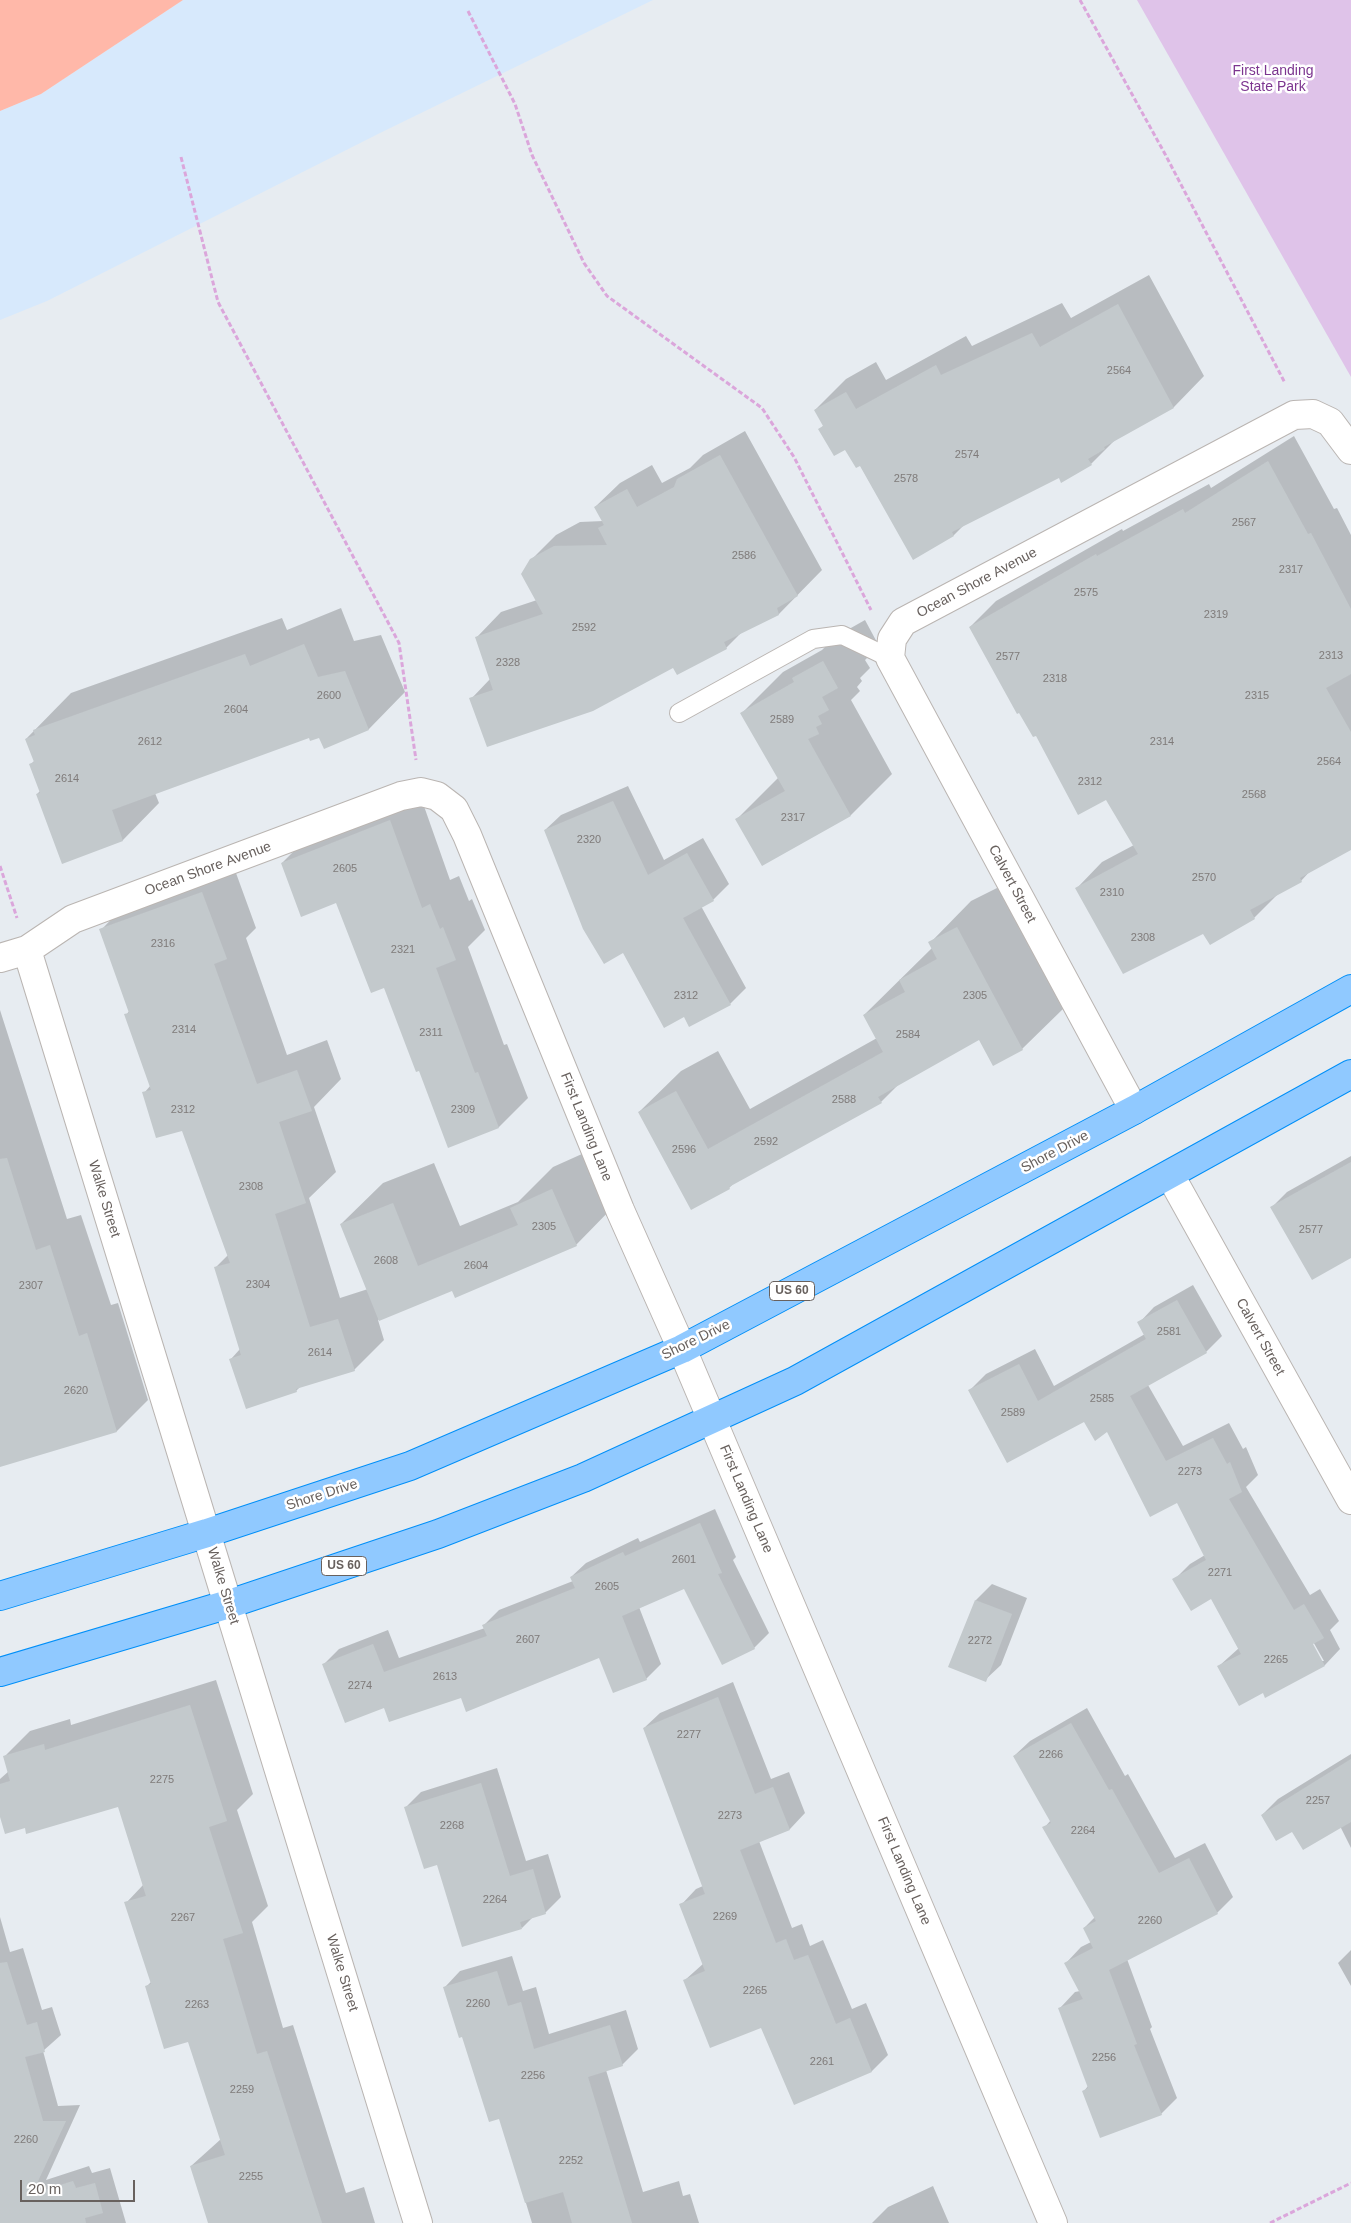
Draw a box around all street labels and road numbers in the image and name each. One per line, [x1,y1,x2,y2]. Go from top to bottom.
street label: Ocean Shore Avenue [914,544,1040,622]
street label: Ocean Shore Avenue [142,838,274,900]
street label: Calvert Street [984,842,1040,926]
street label: First Landing Lane [556,1070,616,1184]
street label: Shore Drive [1018,1127,1092,1177]
street label: Walke Street [84,1158,124,1240]
road number: US 60 [770,1282,814,1300]
street label: Calvert Street [1232,1296,1288,1378]
street label: Shore Drive [659,1316,733,1364]
street label: First Landing Lane [716,1442,776,1556]
street label: Shore Drive [284,1476,360,1514]
street label: Walke Street [203,1545,243,1627]
road number: US 60 [322,1556,366,1575]
street label: First Landing Lane [874,1814,934,1928]
street label: Walke Street [322,1932,362,2014]

